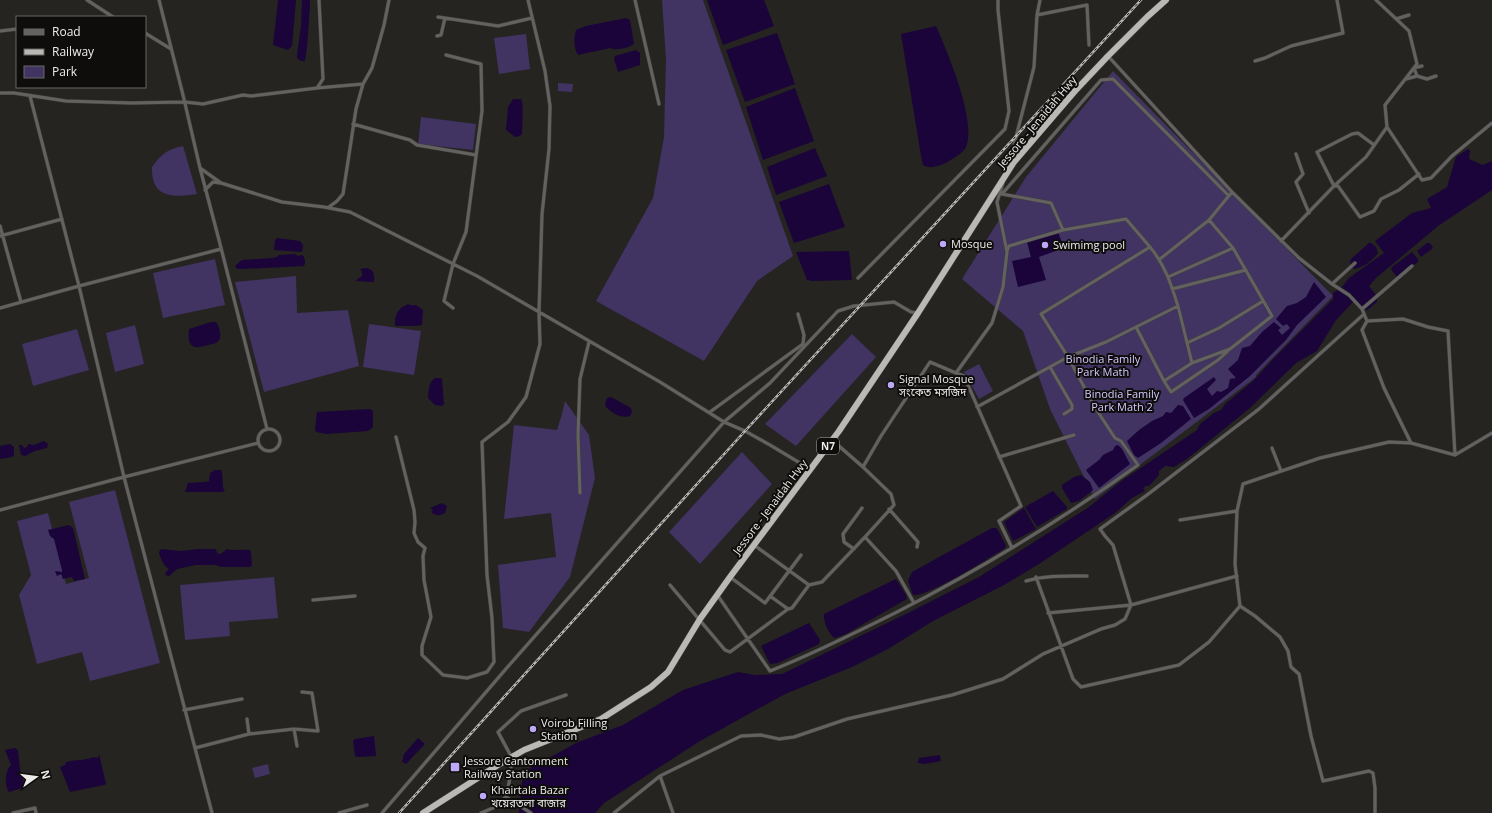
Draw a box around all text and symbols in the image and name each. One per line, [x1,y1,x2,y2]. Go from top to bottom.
legend [16,16,146,88]
text: Road [52,23,81,40]
text: Railway [52,43,95,60]
text: Park [52,63,78,80]
street label: Jessore - Jenaidah Hwy [993,72,1080,172]
place label: Mosque [951,236,992,251]
place label: Swimimg pool [1053,237,1125,252]
marker: Mosque [938,239,948,249]
marker: Swimimg pool [1040,240,1050,250]
park label: Binodia Family Park Math [1066,351,1141,379]
place label: Signal Mosque সংকেত মসজিদ [898,371,974,399]
marker: Signal Mosque সংকেত মসজিদ [886,380,896,390]
park label: Binodia Family Park Math 2 [1085,386,1160,414]
road number: N7 [817,438,839,454]
street label: Jessore - Jenaidah Hwy [728,456,811,558]
place label: Voirob Filling Station [541,715,607,743]
marker: Voirob Filling Station [528,724,538,734]
place label: Jessore Cantonment Railway Station [463,753,568,781]
north arrow [16,757,56,797]
marker: Jessore Cantonment Railway Station [449,761,461,773]
text: N [38,768,55,781]
place label: Khairtala Bazar খয়েরতলা বাজার [491,782,569,810]
marker: Khairtala Bazar খয়েরতলা বাজার [478,791,488,801]

